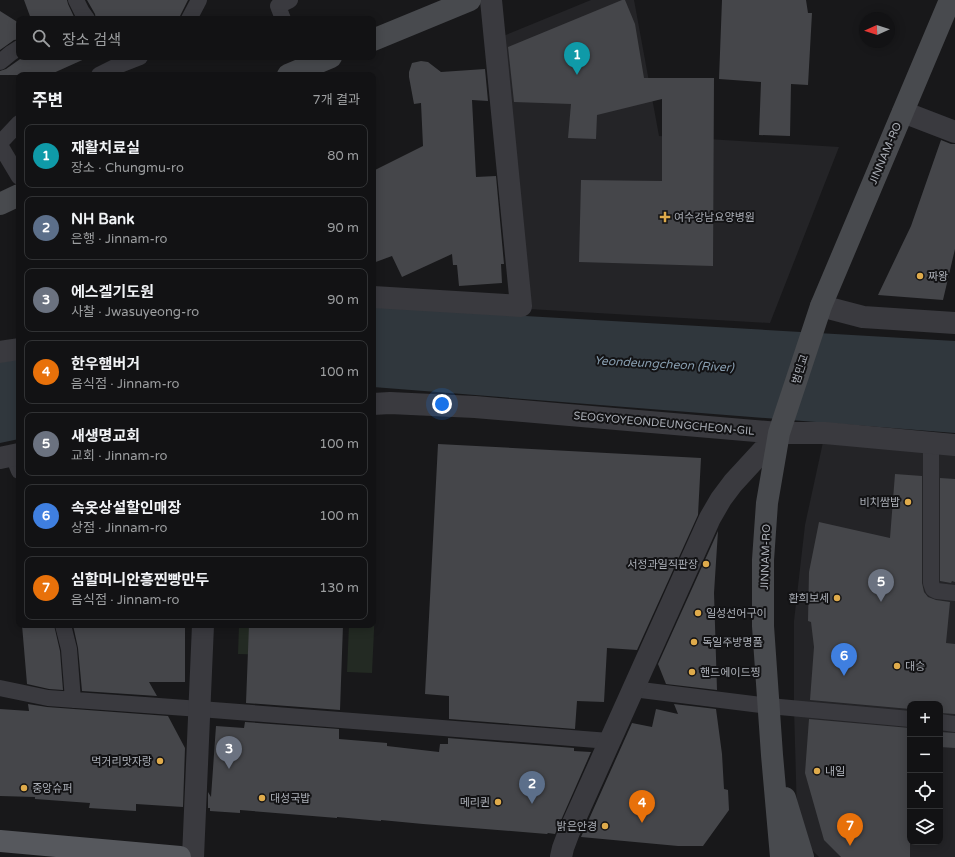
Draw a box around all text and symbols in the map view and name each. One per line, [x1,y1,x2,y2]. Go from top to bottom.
north arrow [859,12,895,48]
search box [16,16,376,60]
icon: search [30,27,52,49]
text: 장소 검색 [62,31,121,49]
pin: 1 [564,42,590,75]
text: 주변 [32,90,63,111]
text: 7개 결과 [313,92,360,108]
street label: JINNAM-RO [867,120,904,186]
text: 재활치료실 [71,139,140,157]
text: 1 [42,148,50,164]
text: 80 m [327,148,359,164]
text: 장소 · Chungmu-ro [71,160,184,176]
text: NH Bank [71,210,134,228]
marker: 여수강남요양병원 [659,211,671,223]
place label: 여수강남요양병원 [674,211,755,224]
text: 2 [42,220,50,236]
text: 90 m [327,220,359,236]
text: 은행 · Jinnam-ro [71,231,167,247]
place label: 짜왕 [928,270,948,283]
marker: 짜왕 [915,271,925,281]
text: 에스겔기도원 [71,283,154,301]
text: 3 [42,292,50,308]
text: 90 m [327,292,359,308]
text: 사찰 · Jwasuyeong-ro [71,304,199,320]
water label: Yeondeungcheon (River) [594,353,735,375]
street label: 범민교 [790,353,811,386]
text: 한우햄버거 [71,355,140,373]
text: 4 [42,364,50,380]
text: 100 m [319,364,359,380]
text: 음식점 · Jinnam-ro [71,376,179,392]
your location [432,394,452,414]
street label: SEOGYOYEONDEUNGCHEON-GIL [573,409,756,438]
text: 새생명교회 [71,427,140,445]
text: 5 [42,436,50,452]
text: 100 m [319,436,359,452]
text: 교회 · Jinnam-ro [71,448,167,464]
place label: 비치쌈밥 [860,496,900,509]
marker: 비치쌈밥 [903,497,913,507]
text: 속옷상설할인매장 [71,499,181,517]
text: 6 [42,508,50,524]
text: 100 m [319,508,359,524]
text: 상점 · Jinnam-ro [71,520,167,536]
street label: JINNAM-RO [758,524,773,590]
place label: 서정과일직판장 [627,558,698,571]
marker: 서정과일직판장 [701,559,711,569]
pin: 5 [868,569,894,602]
text: 심할머니안흥찐빵만두 [71,571,209,589]
text: 7 [42,580,50,596]
text: 130 m [319,580,359,596]
text: 음식점 · Jinnam-ro [71,592,179,608]
place label: 환희보세 [789,592,829,605]
marker: 환희보세 [832,593,842,603]
place label: 일성선어구이 [706,607,767,620]
marker: 일성선어구이 [693,608,703,618]
place label: 독일주방명품 [702,636,763,649]
marker: 독일주방명품 [689,637,699,647]
pin: 6 [831,643,857,676]
place label: 대승 [905,660,925,673]
marker: 대승 [892,661,902,671]
place label: 핸드에이드찡 [700,666,761,679]
marker: 핸드에이드찡 [687,667,697,677]
map controls [907,701,943,845]
button: + [907,701,943,737]
pin: 3 [216,736,242,769]
button: − [907,737,943,773]
place label: 먹거리맛자랑 [91,755,152,768]
marker: 먹거리맛자랑 [155,756,165,766]
place label: 내일 [825,765,845,778]
marker: 내일 [812,766,822,776]
pin: 2 [519,771,545,804]
button: locate [907,773,943,809]
place label: 중앙슈퍼 [32,782,72,795]
marker: 중앙슈퍼 [19,783,29,793]
pin: 4 [629,790,655,823]
place label: 대성국밥 [270,792,310,805]
marker: 대성국밥 [257,793,267,803]
place label: 메리퀸 [460,796,490,809]
marker: 메리퀸 [493,797,503,807]
button: layers [907,809,943,845]
pin: 7 [837,813,863,846]
place label: 밝은안경 [557,820,597,833]
marker: 밝은안경 [600,821,610,831]

